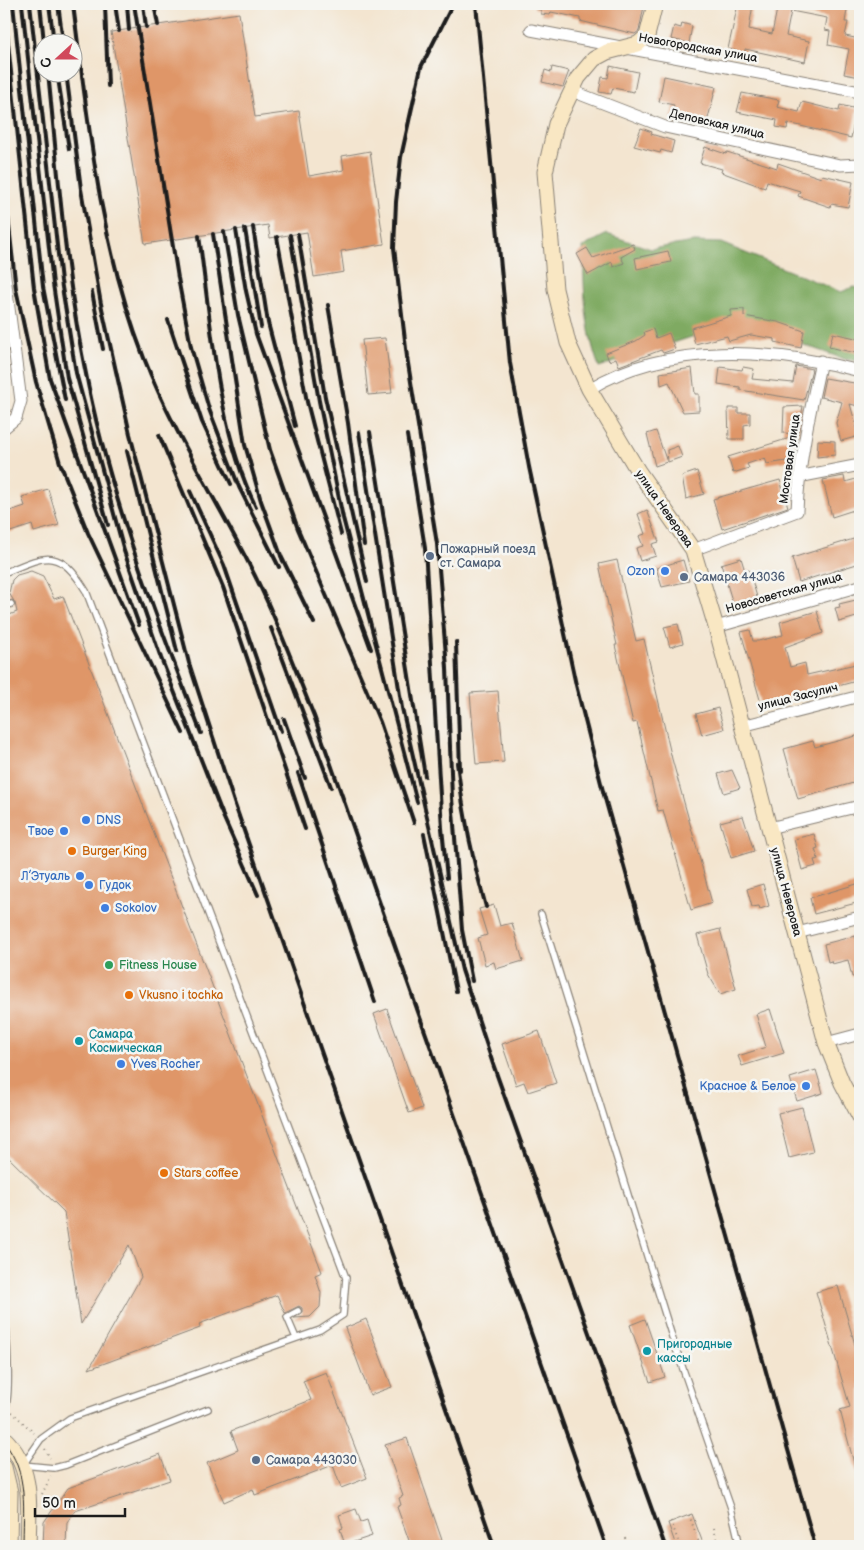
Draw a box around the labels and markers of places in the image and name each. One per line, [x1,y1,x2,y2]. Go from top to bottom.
place label: Пожарный поезд ст. Самара [440,542,536,571]
marker: Пожарный поезд ст. Самара [424,550,436,562]
place label: Ozon [627,564,655,579]
marker: Ozon [659,565,671,577]
place label: Самара 443036 [694,570,785,585]
marker: Самара 443036 [678,571,690,583]
place label: DNS [96,813,121,828]
marker: DNS [80,814,92,826]
place label: Твое [28,824,54,839]
marker: Твое [58,825,70,837]
place label: Burger King [82,844,147,859]
marker: Burger King [66,845,78,857]
place label: Л’Этуаль [20,869,70,884]
marker: Л’Этуаль [74,870,86,882]
place label: Гудок [99,878,132,893]
marker: Гудок [83,879,95,891]
place label: Sokolov [115,901,157,916]
marker: Sokolov [99,902,111,914]
place label: Fitness House [119,958,197,973]
marker: Fitness House [103,959,115,971]
place label: Vkusno i tochka [139,988,224,1003]
marker: Vkusno i tochka [123,989,135,1001]
place label: Самара Космическая [89,1027,163,1056]
marker: Самара Космическая [73,1035,85,1047]
place label: Yves Rocher [130,1057,200,1072]
marker: Yves Rocher [115,1058,127,1070]
place label: Красное & Белое [700,1079,796,1094]
marker: Красное & Белое [800,1080,812,1092]
place label: Stars coffee [174,1166,238,1181]
marker: Stars coffee [158,1167,170,1179]
place label: Пригородные кассы [657,1337,733,1366]
marker: Пригородные кассы [641,1345,653,1357]
place label: Самара 443030 [266,1453,357,1468]
marker: Самара 443030 [250,1454,262,1466]

